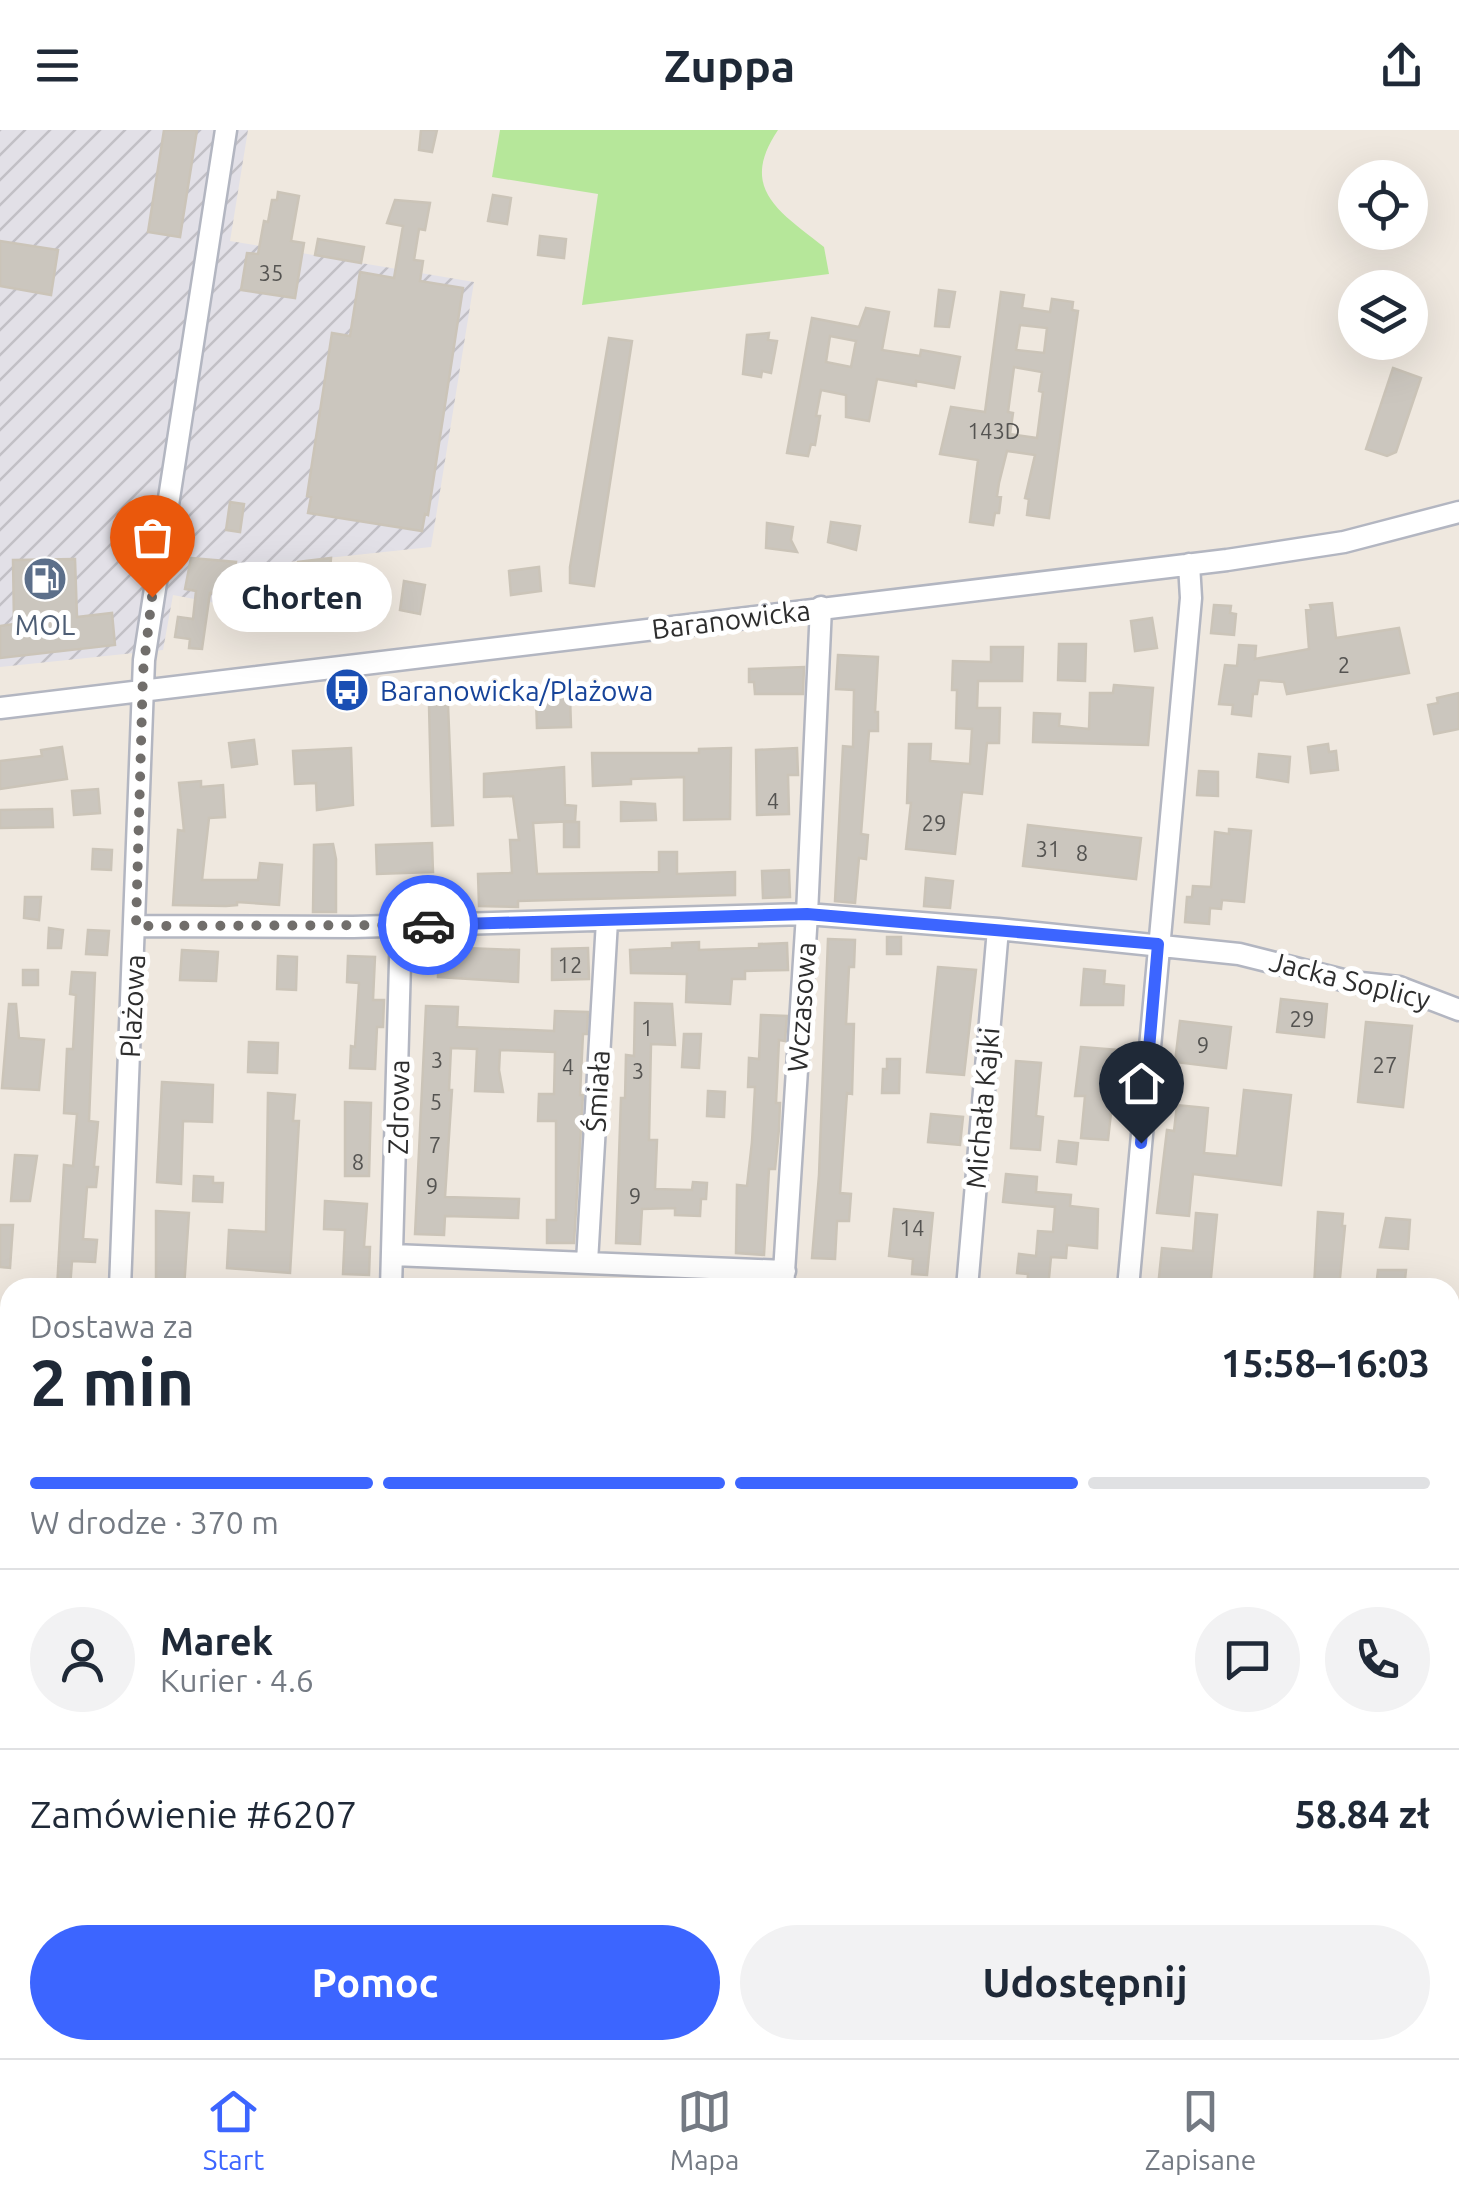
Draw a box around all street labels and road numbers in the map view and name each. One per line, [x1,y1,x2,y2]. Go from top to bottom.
street label: Baranowicka [650,594,812,644]
street label: Wczasowa [781,941,821,1073]
street label: Jacka Soplicy [1266,945,1434,1015]
street label: Plażowa [114,953,150,1059]
street label: Michała Kajki [959,1026,1005,1190]
street label: Śmiała [578,1049,615,1133]
street label: Zdrowa [382,1059,414,1155]

